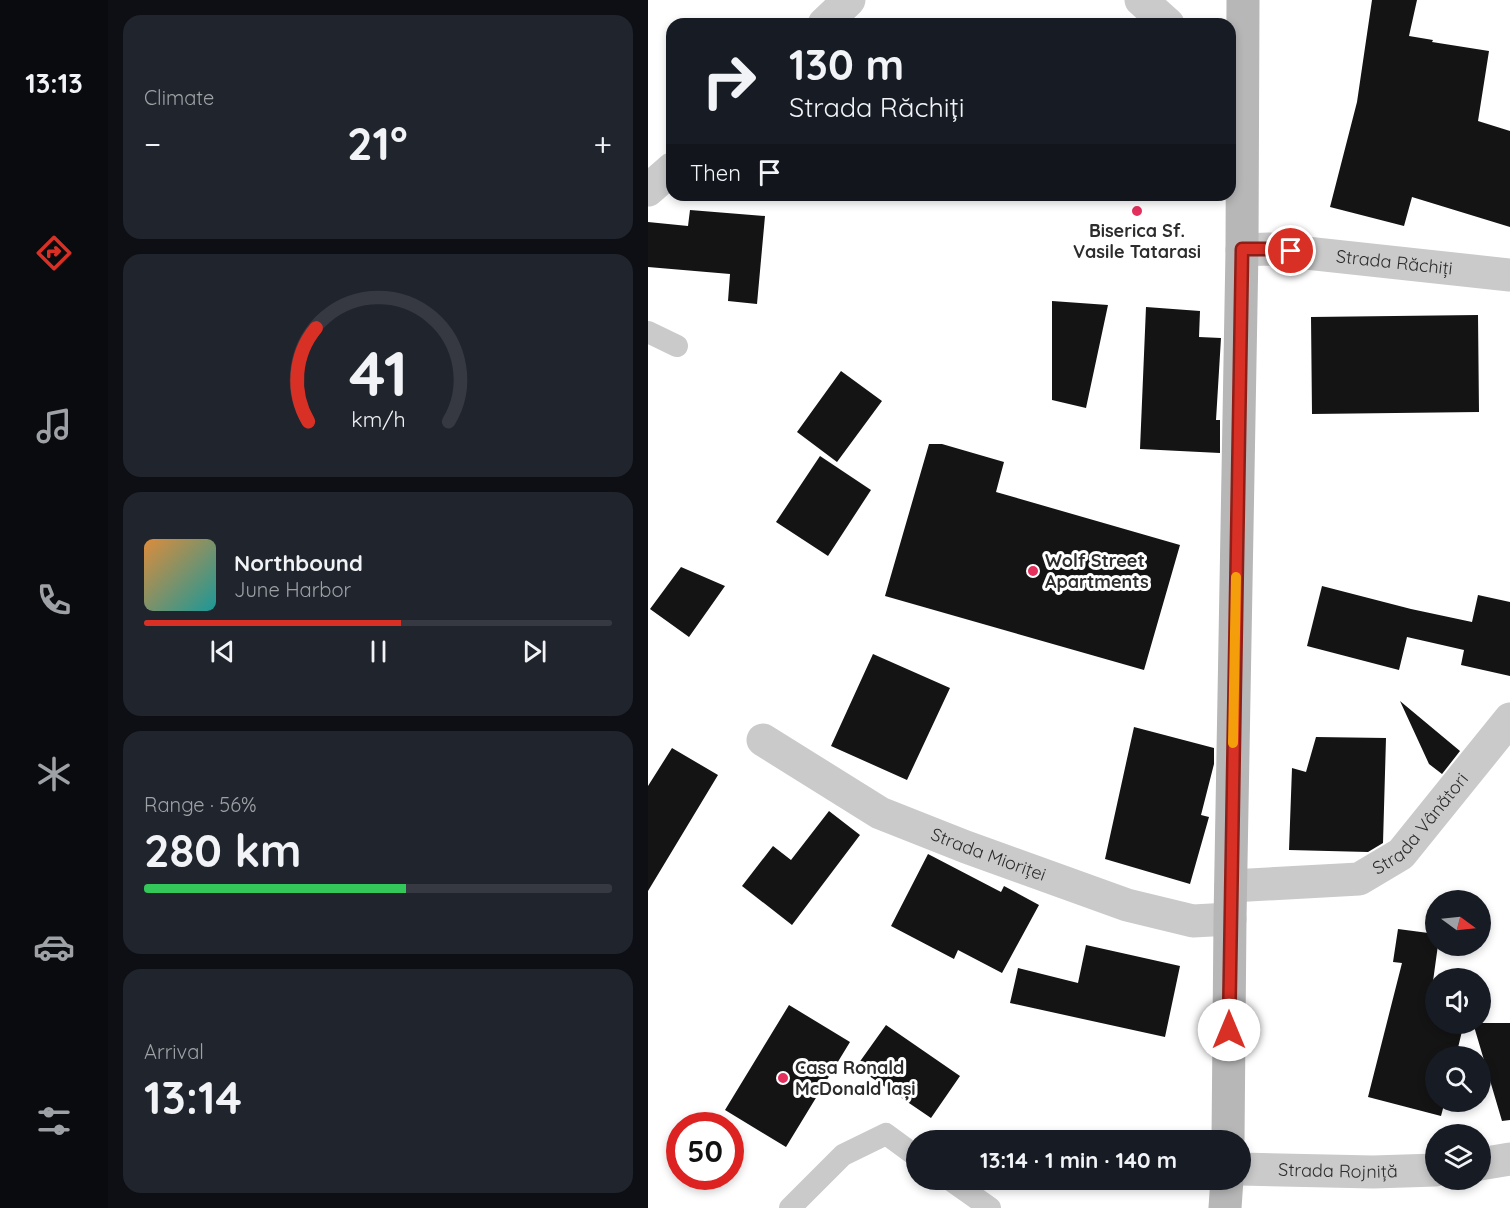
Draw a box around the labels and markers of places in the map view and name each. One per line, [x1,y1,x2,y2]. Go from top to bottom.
marker: Biserica Sf. Vasile Tatarasi [1130,204,1144,218]
place label: Biserica Sf. Vasile Tatarasi [1073,219,1201,263]
pin [1265,225,1316,276]
place label: Wolf Street Apartments [1045,549,1149,593]
marker: Wolf Street Apartments [1026,564,1040,578]
place label: Casa Ronald McDonald Iași [795,1056,916,1101]
marker: Casa Ronald McDonald Iași [776,1071,790,1085]

